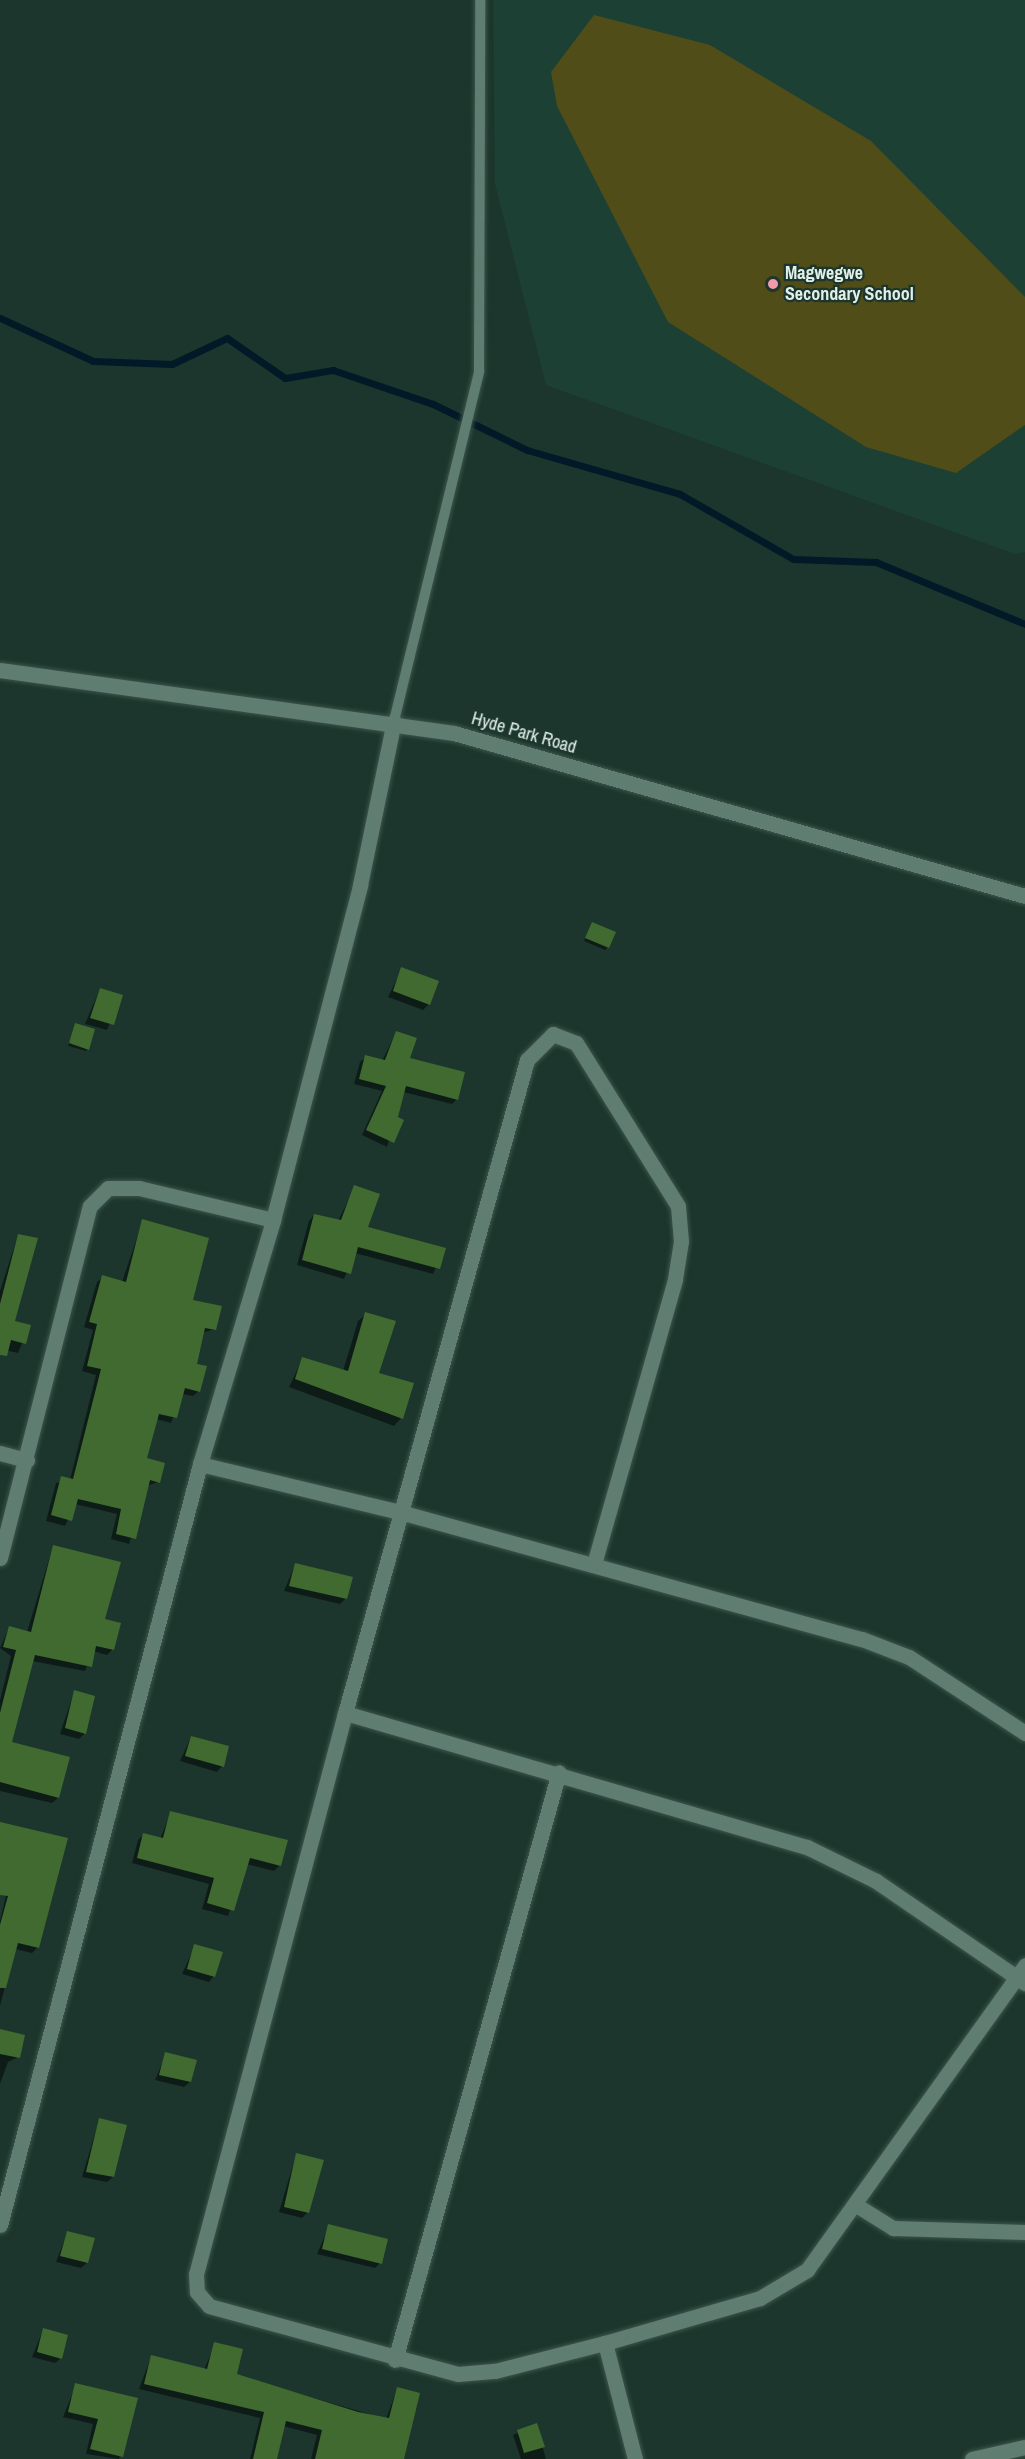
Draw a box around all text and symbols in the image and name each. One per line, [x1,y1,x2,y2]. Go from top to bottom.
place label: Magwegwe Secondary School [785,263,914,306]
marker: Magwegwe Secondary School [766,277,780,291]
street label: Hyde Park Road [469,708,579,758]

